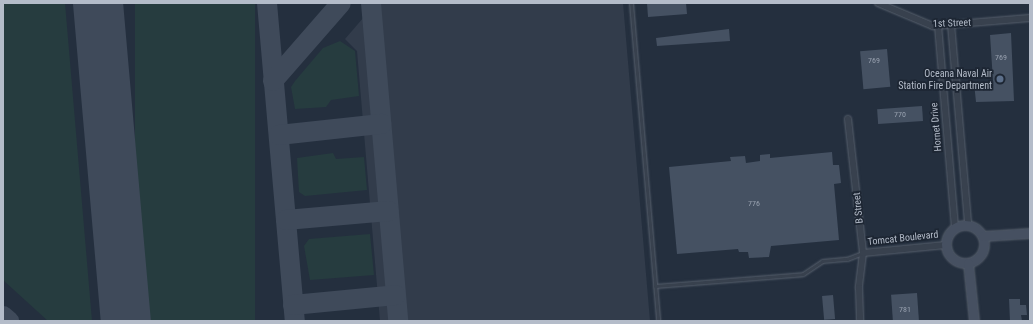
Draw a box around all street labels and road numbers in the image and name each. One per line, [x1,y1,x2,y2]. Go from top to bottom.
street label: 1st Street [933,16,971,30]
street label: Hornet Drive [928,102,944,152]
street label: B Street [850,192,866,224]
street label: Tomcat Boulevard [867,228,939,248]

